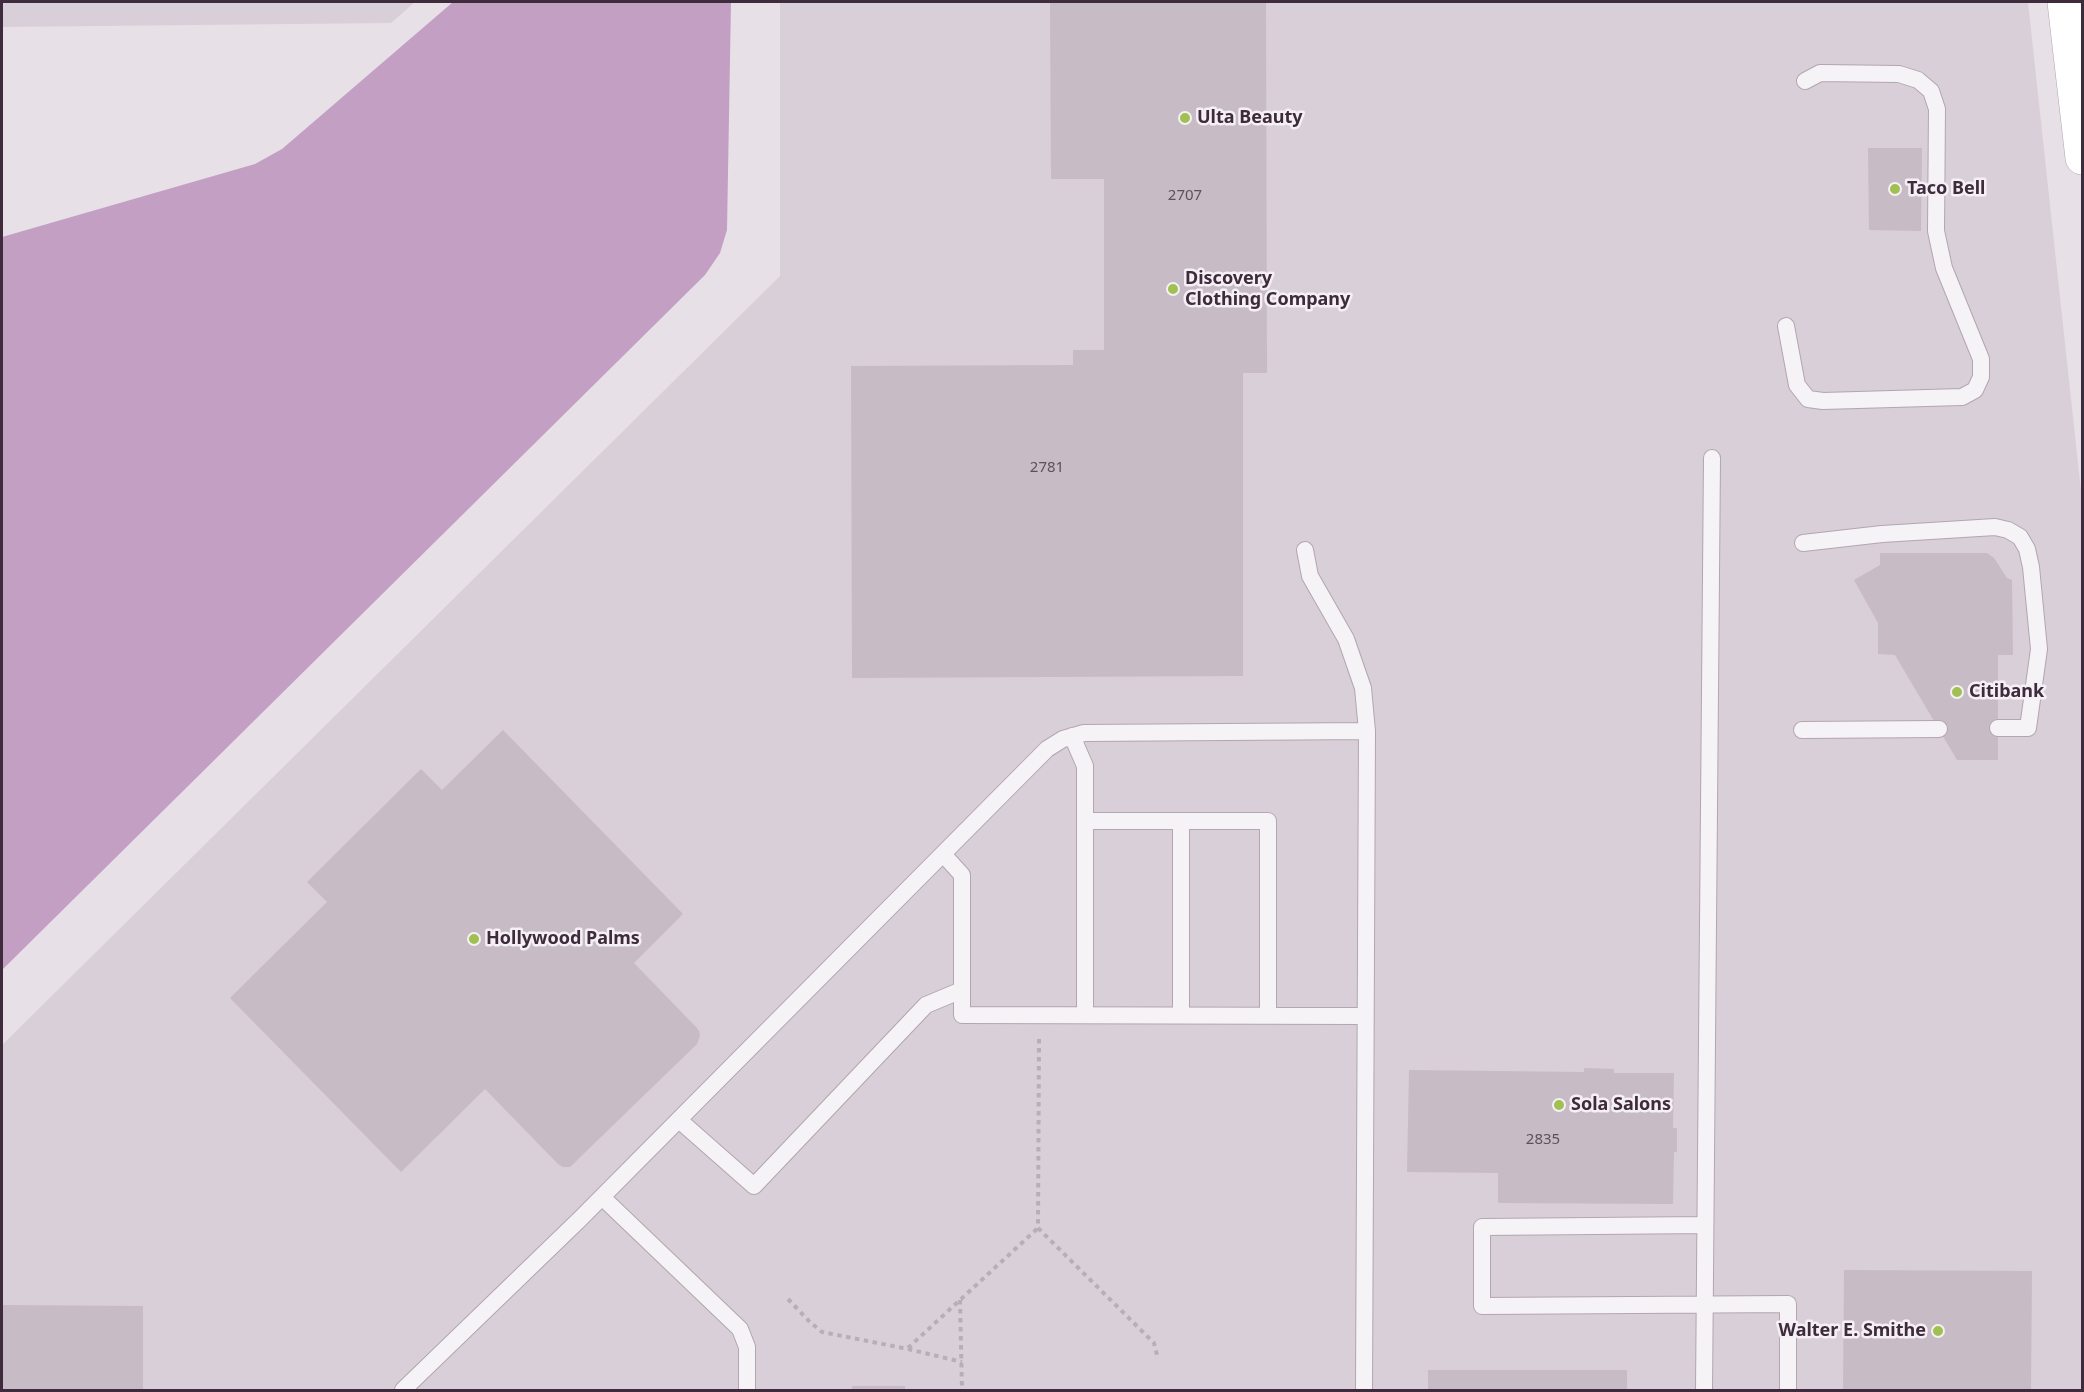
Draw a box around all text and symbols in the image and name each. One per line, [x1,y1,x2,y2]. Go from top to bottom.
place label: Ulta Beauty [1197,107,1303,129]
marker: Ulta Beauty [1178,111,1192,125]
place label: Taco Bell [1907,178,1985,200]
marker: Taco Bell [1888,182,1902,196]
house number: 2707 [1168,187,1202,205]
place label: Discovery Clothing Company [1185,268,1350,310]
marker: Discovery Clothing Company [1166,282,1180,296]
house number: 2781 [1030,459,1064,477]
place label: Citibank [1969,681,2044,703]
marker: Citibank [1950,685,1964,699]
place label: Hollywood Palms [486,928,640,950]
marker: Hollywood Palms [467,932,481,946]
place label: Sola Salons [1571,1094,1671,1116]
marker: Sola Salons [1552,1098,1566,1112]
house number: 2835 [1526,1131,1560,1149]
place label: Walter E. Smithe [1779,1320,1926,1342]
marker: Walter E. Smithe [1931,1324,1945,1338]

